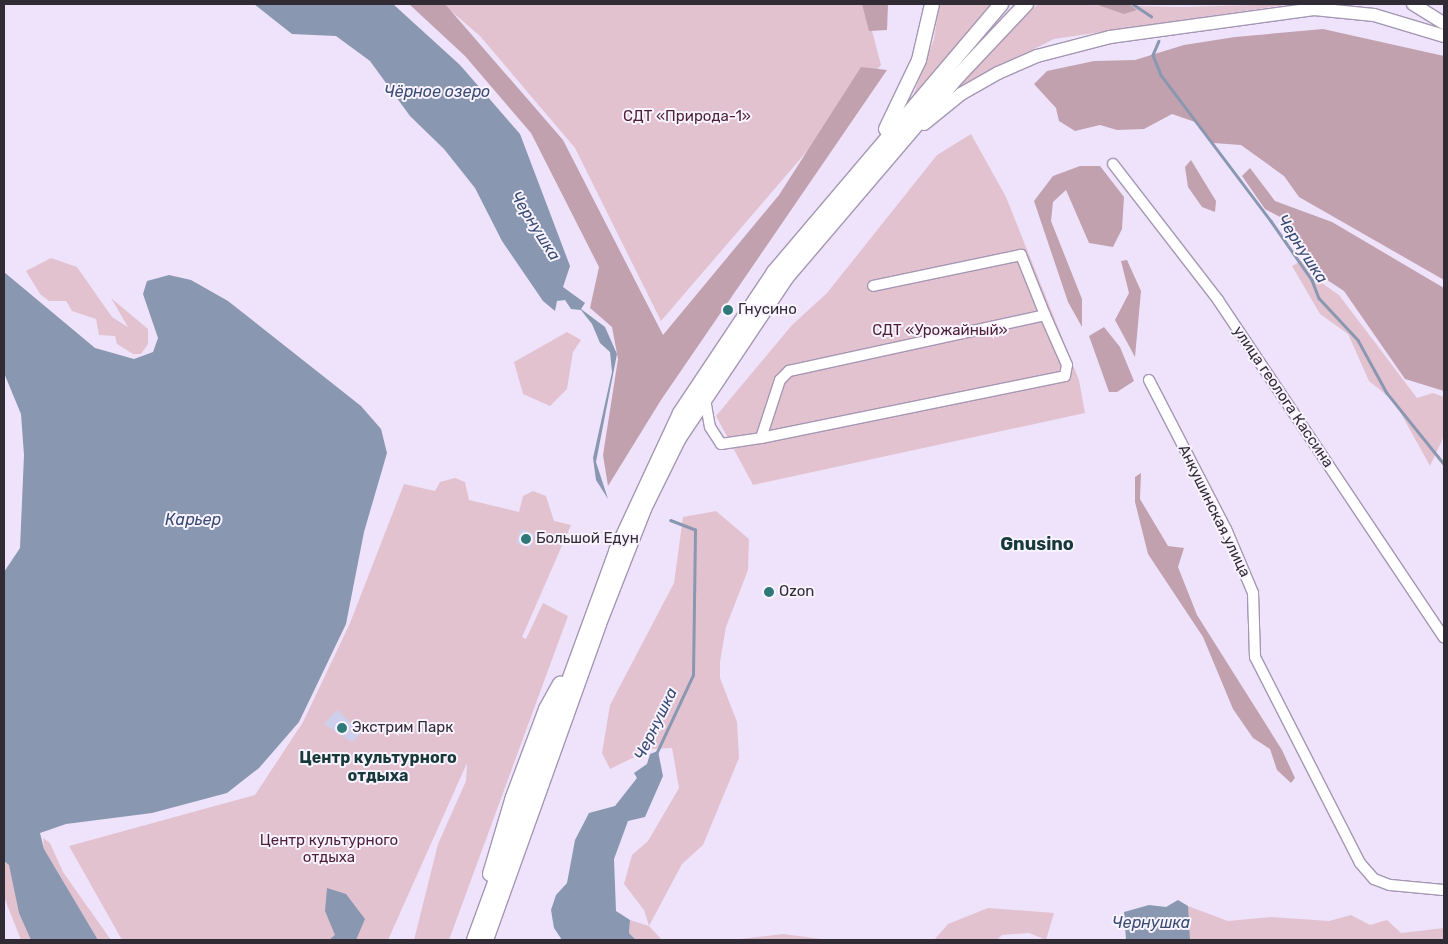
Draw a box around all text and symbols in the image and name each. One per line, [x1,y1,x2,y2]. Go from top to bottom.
water label: Чёрное озеро [384,82,490,102]
park label: СДТ «Природа-1» [623,108,751,126]
water label: Чернушка [506,188,564,264]
water label: Чернушка [1273,211,1331,287]
place label: Гнусино [738,301,797,319]
marker: Гнусино [722,304,734,316]
park label: СДТ «Урожайный» [872,322,1008,340]
street label: улица геолога Кассина [1229,323,1337,471]
street label: Анкушинская улица [1174,442,1254,580]
water label: Карьер [165,510,221,530]
place label: Большой Едун [536,530,639,548]
marker: Большой Едун [520,533,532,545]
district label: Gnusino [1000,533,1074,555]
place label: Ozon [779,583,814,601]
marker: Ozon [763,586,775,598]
water label: Чернушка [630,685,682,763]
place label: Экстрим Парк [352,719,453,737]
marker: Экстрим Парк [336,722,348,734]
district label: Центр культурного отдыха [299,748,457,786]
park label: Центр культурного отдыха [260,831,398,866]
water label: Чернушка [1112,913,1190,933]

